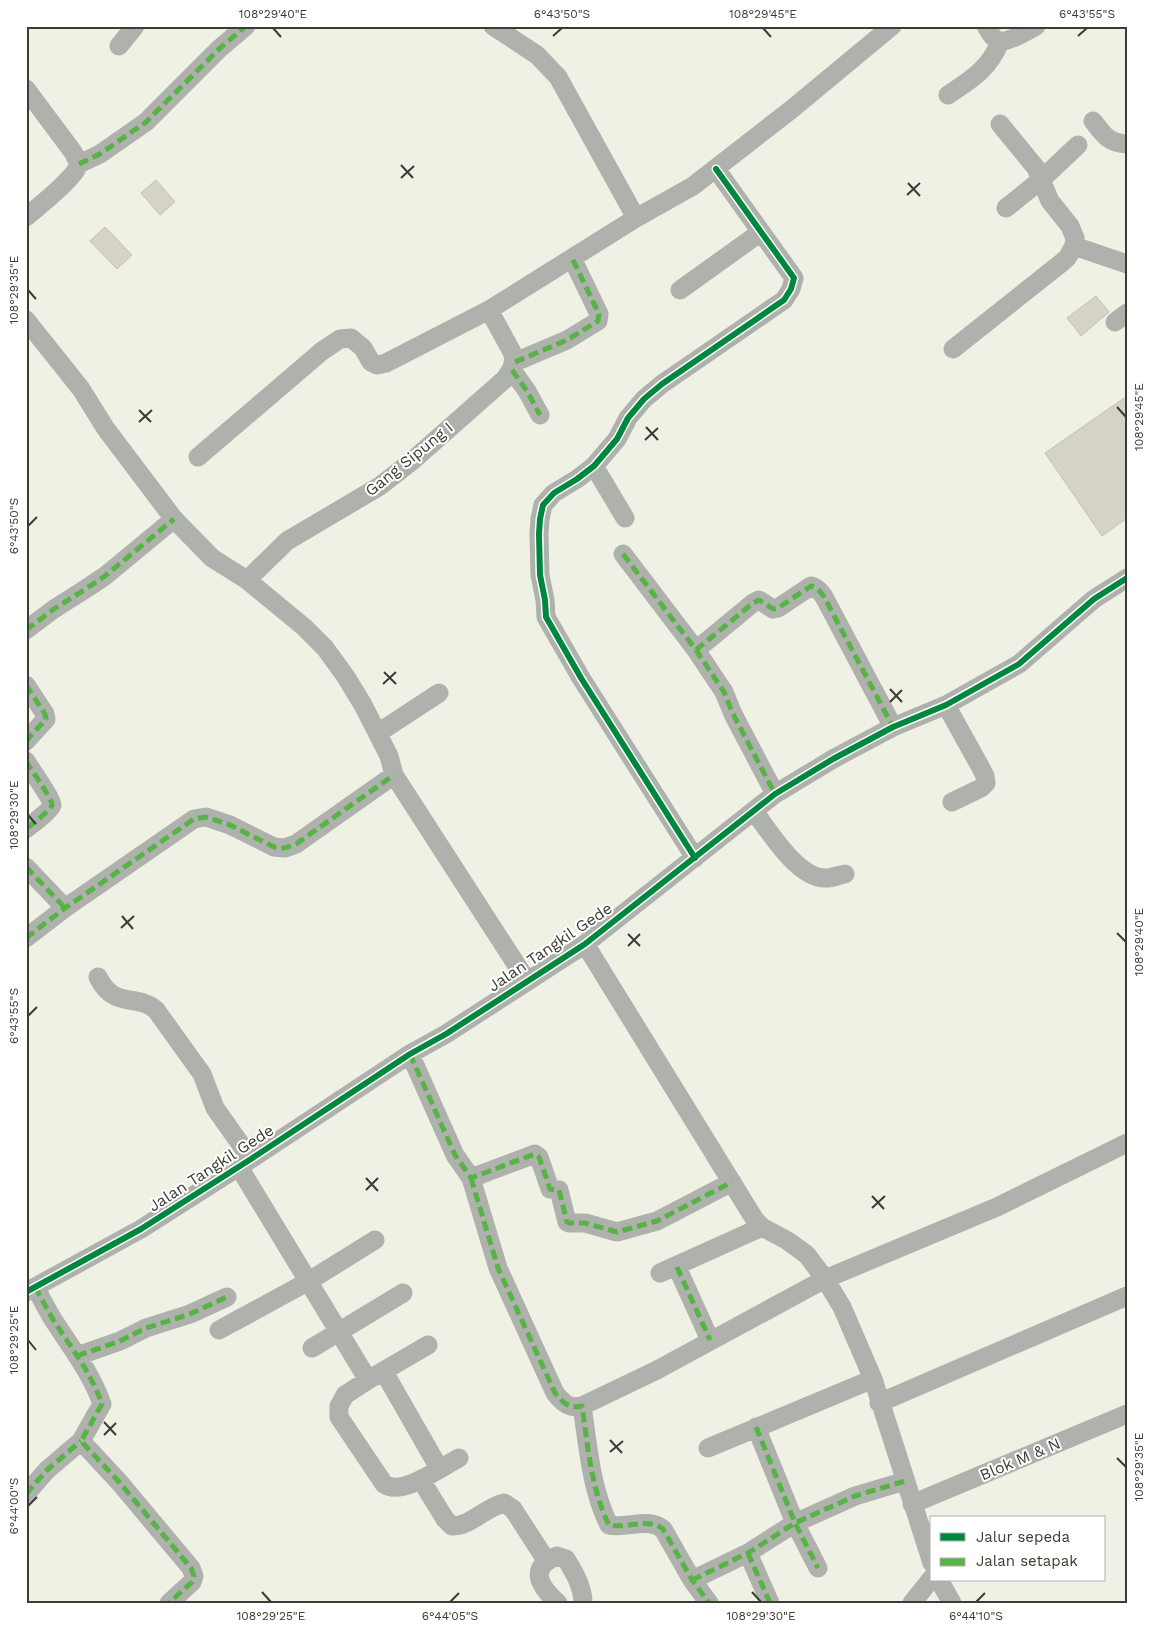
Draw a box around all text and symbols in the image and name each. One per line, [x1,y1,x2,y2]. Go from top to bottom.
text: 108°29'40"E [239,7,308,21]
text: 6°43'50"S [534,7,590,21]
text: 108°29'45"E [729,7,797,21]
text: 6°43'55"S [1059,7,1115,21]
text: 108°29'35"E [7,255,21,324]
text: 108°29'45"E [1132,383,1146,451]
street label: Gang Sipung I [361,418,457,500]
text: 6°43'50"S [7,498,21,554]
text: 108°29'30"E [7,780,21,850]
street label: Jalan Tangkil Gede [484,898,616,996]
text: 108°29'40"E [1132,907,1146,976]
text: 6°43'55"S [7,988,21,1044]
street label: Jalan Tangkil Gede [145,1120,277,1216]
text: 108°29'25"E [7,1305,21,1374]
text: 108°29'35"E [1132,1432,1146,1501]
street label: Blok M & N [977,1434,1063,1484]
text: 6°44'00"S [7,1478,21,1534]
legend [930,1516,1106,1582]
text: Jalur sepeda [976,1528,1070,1546]
text: Jalan setapak [976,1552,1078,1570]
text: 108°29'25"E [237,1609,306,1623]
text: 6°44'05"S [422,1609,478,1623]
text: 108°29'30"E [726,1609,796,1623]
text: 6°44'10"S [949,1609,1003,1623]

